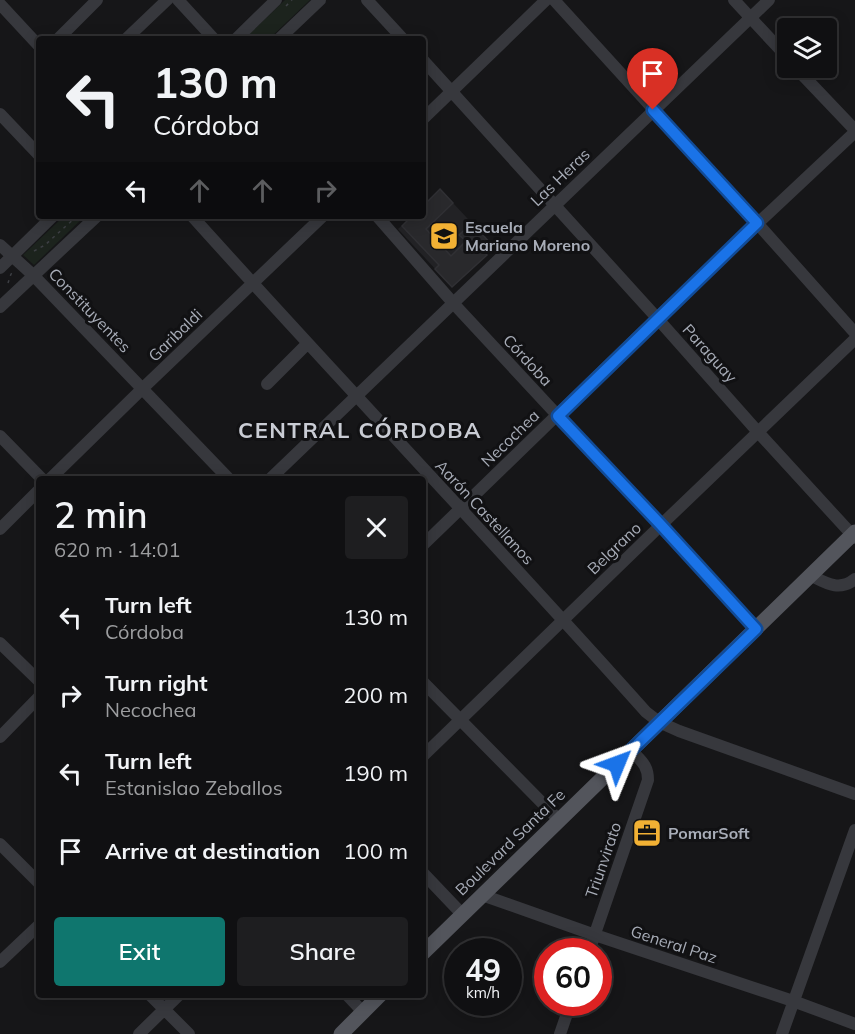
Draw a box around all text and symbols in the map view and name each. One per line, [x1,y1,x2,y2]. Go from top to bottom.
map controls [777,18,837,78]
button: layers [777,18,837,78]
pin [627,48,678,110]
text: 130 m [153,56,278,109]
icon: arrive [636,57,669,90]
icon: left [54,60,132,138]
text: Córdoba [153,108,260,142]
street label: Las Heras [526,144,594,210]
icon: left [120,174,153,207]
icon: ahead [183,174,216,207]
icon: ahead [246,174,279,207]
icon: right [309,174,342,207]
place label: Escuela Mariano Moreno [465,217,590,255]
school or university icon: Escuela Mariano Moreno [428,220,460,252]
street label: Constituyentes [45,264,135,356]
street label: Garibaldi [144,304,206,366]
street label: Paraguay [679,320,742,387]
street label: Córdoba [499,330,557,390]
street label: Necochea [477,405,543,471]
district label: CENTRAL CÓRDOBA [238,416,482,444]
street label: Aarón Castellanos [431,456,539,569]
text: 2 min [54,492,148,537]
button: close [345,496,408,559]
street label: Belgrano [583,518,645,578]
text: 620 m · 14:01 [54,537,180,562]
text: Turn left [105,591,192,619]
icon: left [54,601,87,634]
text: 130 m [343,603,408,631]
text: Córdoba [105,619,184,644]
text: Turn right [105,669,208,697]
icon: right [54,679,87,712]
text: 200 m [343,681,408,709]
text: Necochea [105,697,196,722]
position arrow [585,732,649,796]
text: Turn left [105,747,192,775]
icon: left [54,757,87,790]
text: 190 m [343,759,408,787]
text: Estanislao Zeballos [105,775,283,800]
street label: Boulevard Santa Fe [451,785,569,899]
office icon: PomarSoft [631,817,663,849]
street label: Triunvirato [581,819,625,901]
place label: PomarSoft [668,823,750,843]
icon: arrive [54,835,87,868]
text: Arrive at destination [105,837,320,865]
text: 100 m [343,837,408,865]
button: Exit [54,917,225,986]
button: Share [237,917,408,986]
street label: General Paz [628,921,720,967]
speed limit sign: 60 [534,938,612,1016]
text: 49 [465,951,501,989]
text: km/h [466,983,500,1002]

